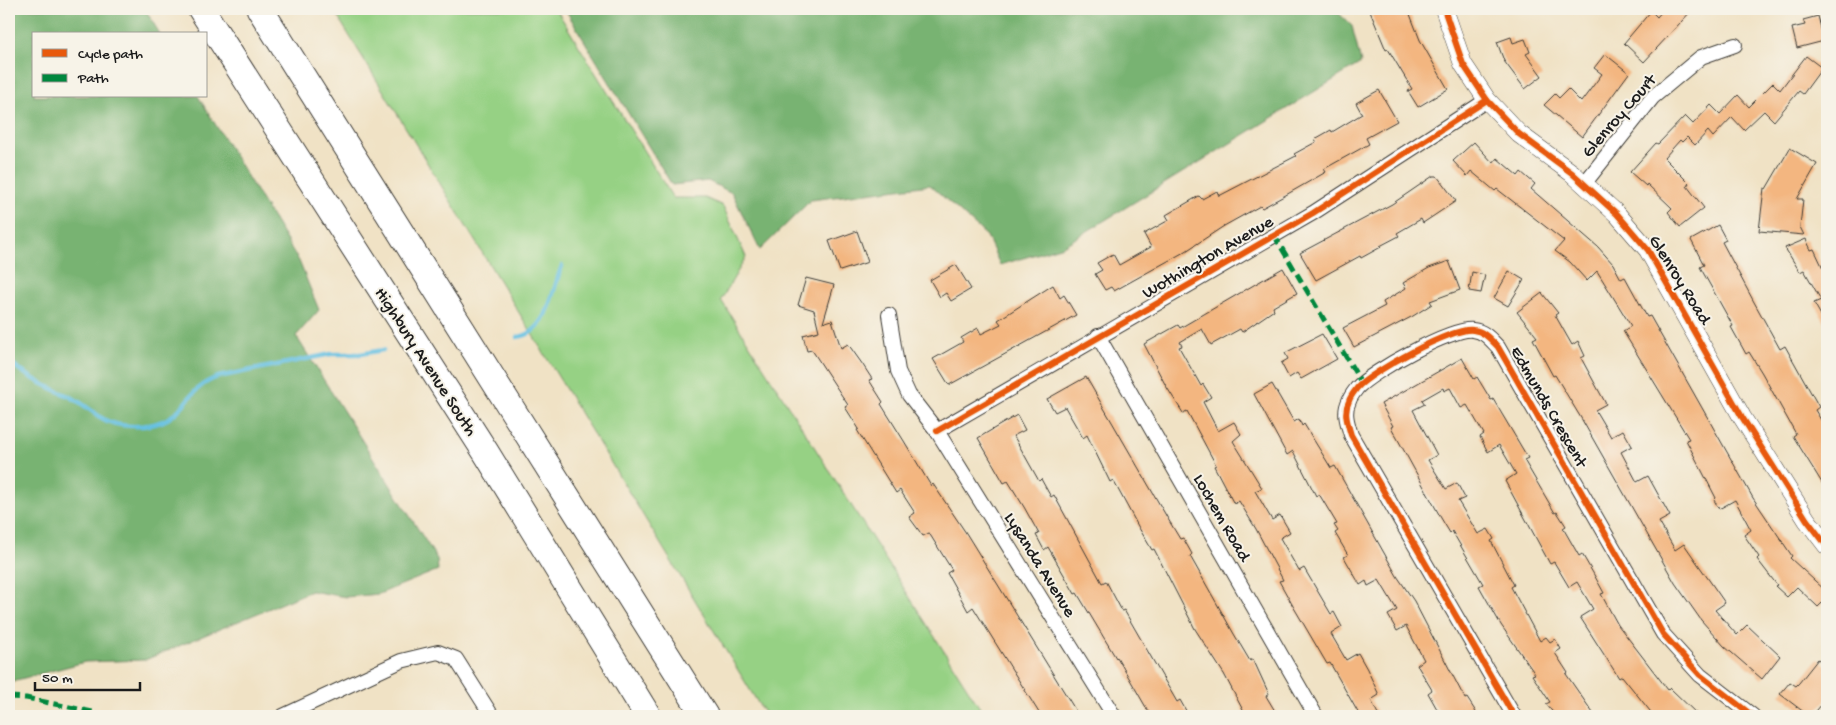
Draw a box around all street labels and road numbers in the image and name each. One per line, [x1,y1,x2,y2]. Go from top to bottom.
street label: Glenroy Court [1578,70,1663,162]
street label: Wothington Avenue [1139,212,1278,304]
street label: Glenroy Road [1643,232,1715,330]
street label: Highbury Avenue South [369,284,481,441]
street label: Edmunds Crescent [1505,343,1592,473]
street label: Lochem Road [1187,471,1255,567]
street label: Lysanda Avenue [998,509,1080,622]

